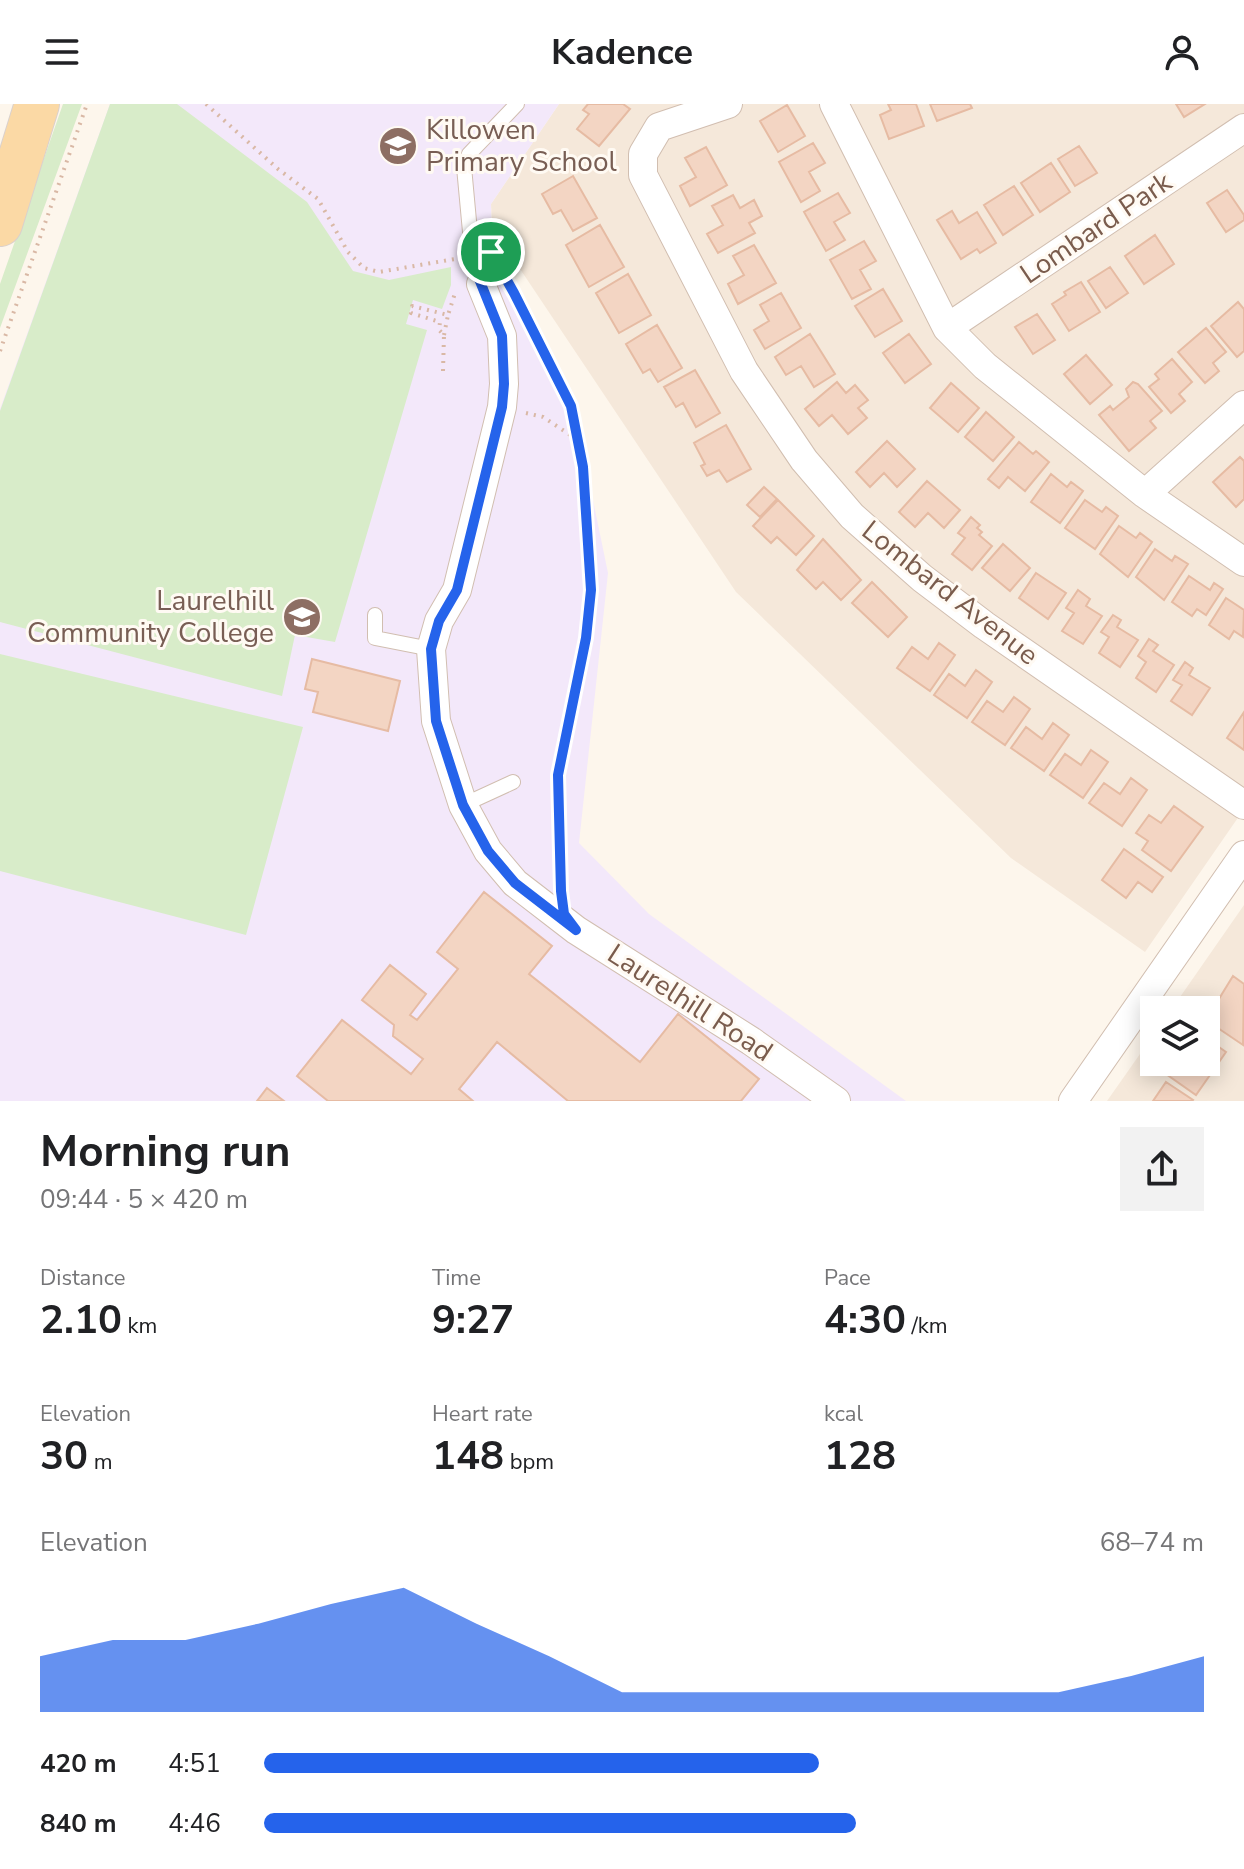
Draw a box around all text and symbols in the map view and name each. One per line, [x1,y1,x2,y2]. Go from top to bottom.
text: Kadence [551,28,693,77]
icon: menu [40,30,84,74]
icon: person [1160,30,1204,74]
place label: Killowen Primary School [426,111,617,181]
school or university icon: Killowen Primary School [377,125,419,167]
street label: Lombard Park [1013,163,1180,293]
pin [457,218,525,286]
icon: arrive [469,230,513,274]
street label: Lombard Avenue [854,512,1046,674]
place label: Laurelhill Community College [27,582,275,652]
school or university icon: Laurelhill Community College [281,596,323,638]
street label: Laurelhill Road [600,935,780,1071]
map controls [1140,996,1220,1076]
button: layers [1140,996,1220,1076]
text: Morning run [40,1122,290,1182]
button: share [1120,1127,1204,1211]
text: 09:44 · 5 × 420 m [40,1182,248,1217]
text: Distance [40,1263,125,1293]
text: Time [432,1263,481,1293]
text: Pace [824,1263,871,1293]
text: 2.10 [40,1293,122,1347]
text: 9:27 [432,1293,514,1347]
text: 4:30 [824,1293,906,1347]
text: km [122,1311,157,1341]
text: /km [906,1311,948,1341]
text: Elevation [40,1399,131,1429]
text: Heart rate [432,1399,533,1429]
text: kcal [824,1399,863,1429]
text: 30 [40,1429,88,1483]
text: 148 [432,1429,504,1483]
text: 128 [824,1429,896,1483]
text: m [88,1447,113,1477]
text: bpm [504,1447,554,1477]
text: Elevation [40,1525,148,1560]
text: 68–74 m [1100,1525,1204,1560]
text: 420 m [40,1746,117,1781]
text: 4:51 [168,1746,221,1781]
text: 840 m [40,1806,117,1841]
text: 4:46 [168,1806,221,1841]

